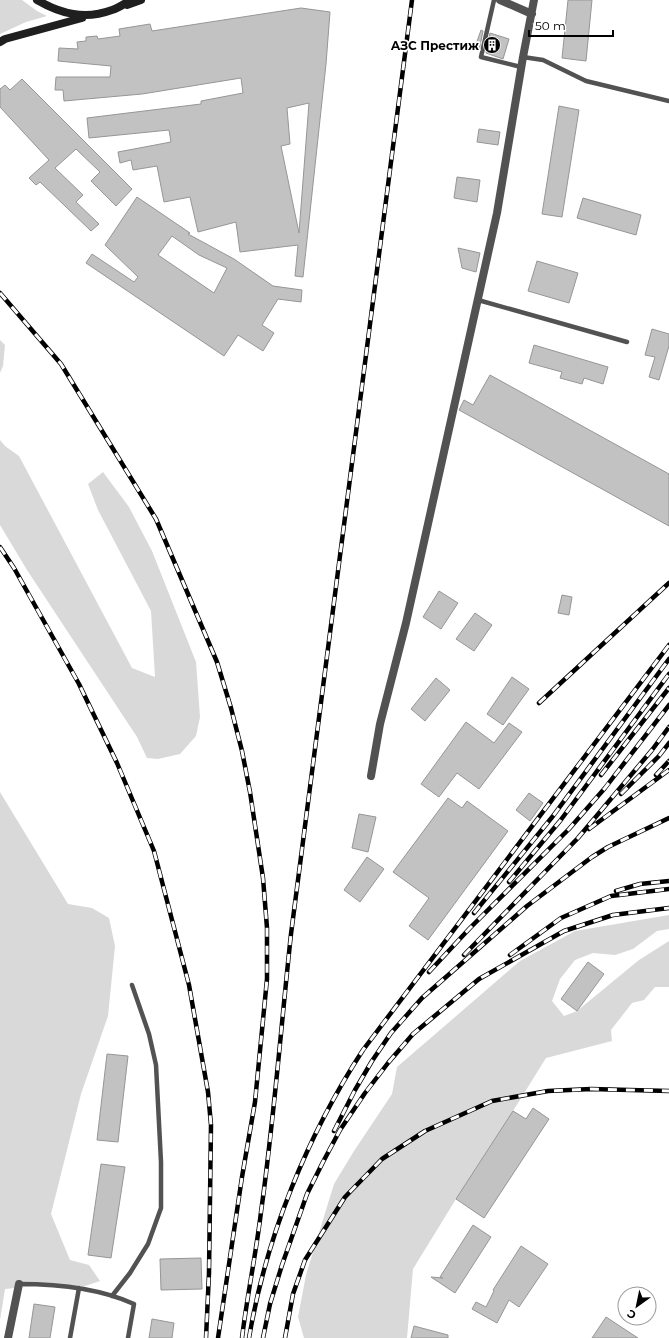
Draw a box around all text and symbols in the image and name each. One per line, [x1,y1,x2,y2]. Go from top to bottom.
scale bar [529,12,613,38]
text: 50 m [535,18,566,33]
building icon: АЗС Престиж [482,35,502,55]
place label: АЗС Престиж [391,38,479,53]
north arrow [617,1286,657,1326]
text: С [624,1306,639,1322]

